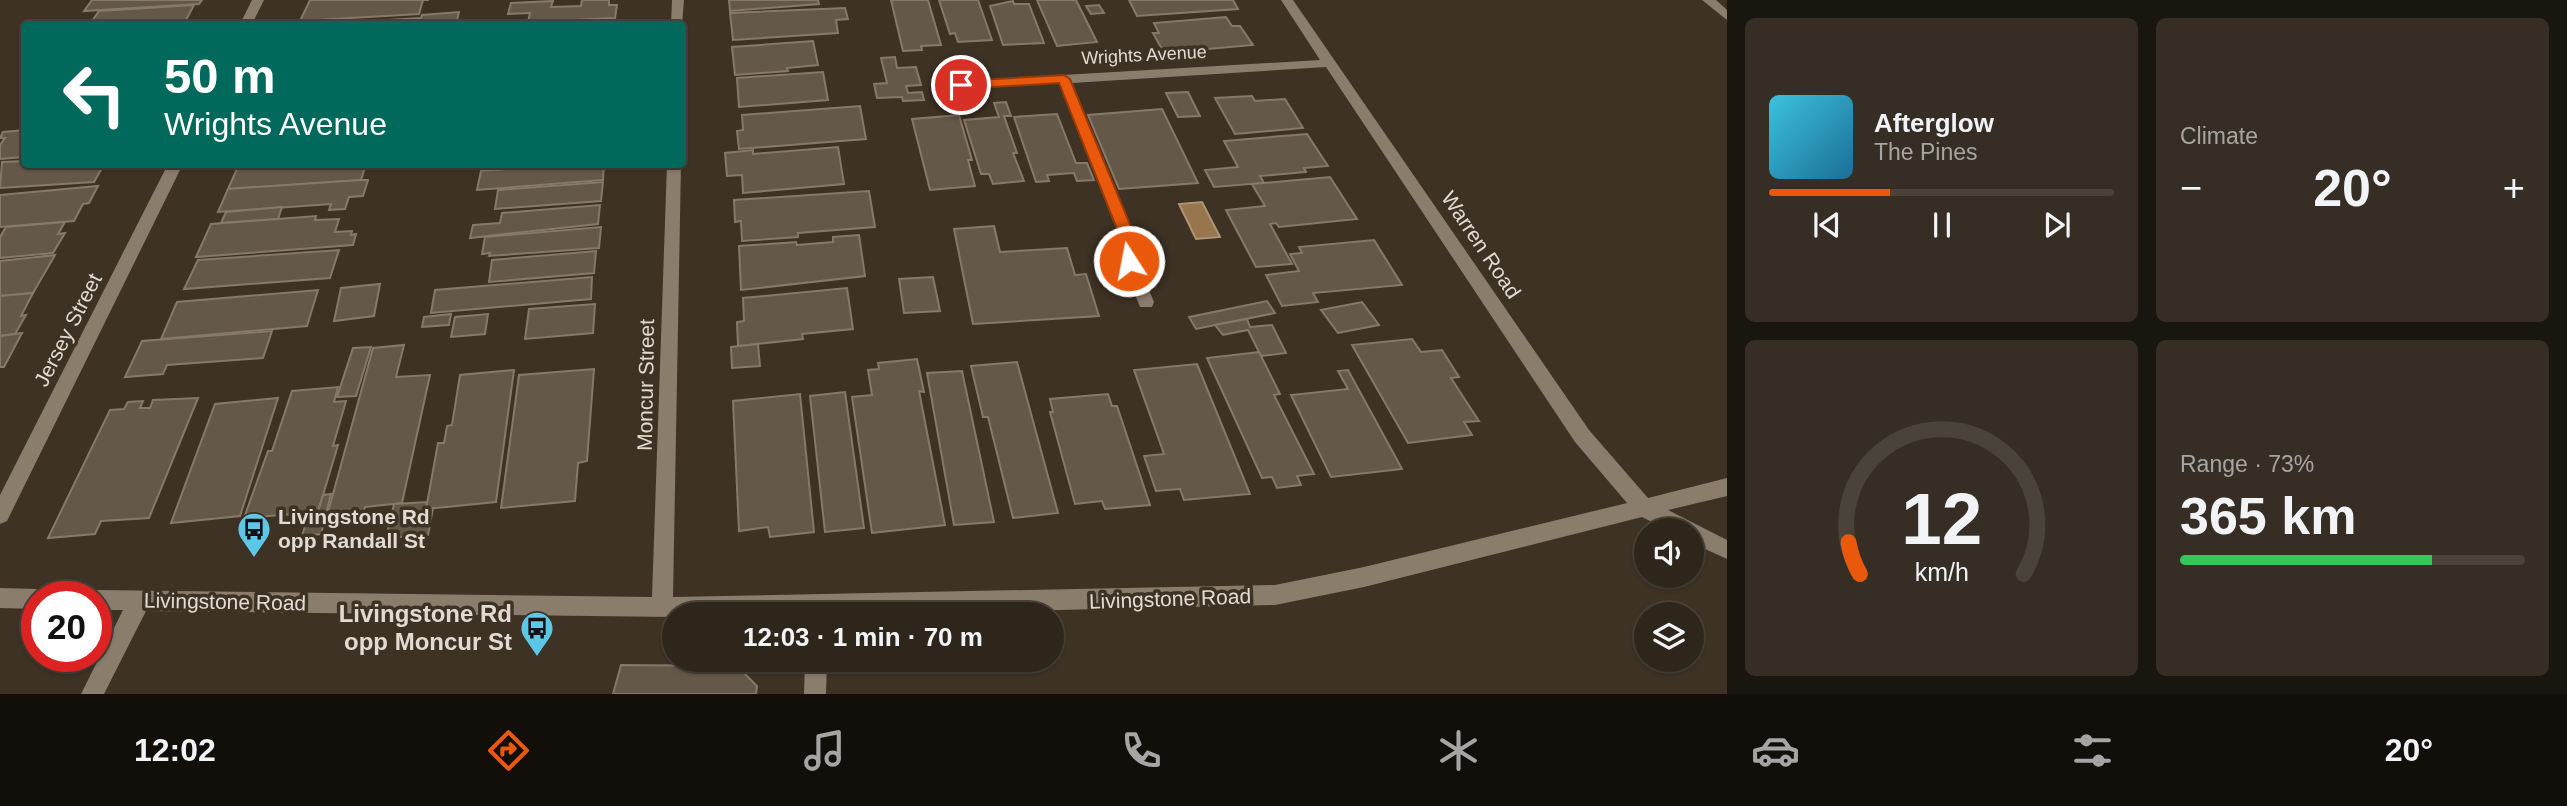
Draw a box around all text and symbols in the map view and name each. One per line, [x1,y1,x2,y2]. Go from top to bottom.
street label: Wrights Avenue [1081,42,1207,68]
icon: left [49,49,140,140]
text: 50 m [164,49,276,103]
pin [931,55,991,115]
icon: arrive [942,66,980,104]
text: Wrights Avenue [164,106,387,142]
text: Afterglow [1874,108,1994,138]
text: Climate [2180,123,2258,149]
text: The Pines [1874,139,1978,165]
text: 20° [2313,159,2392,217]
text: − [2180,167,2202,209]
text: + [2503,167,2525,209]
street label: Warren Road [1437,187,1526,303]
icon: previous [1808,206,1846,244]
icon: pause [1923,206,1961,244]
icon: next [2038,206,2076,244]
position arrow [1092,224,1166,298]
street label: Jersey Street [29,269,106,390]
street label: Moncur Street [633,319,658,451]
text: Range · 73% [2180,451,2314,477]
text: 12 [1901,478,1982,559]
text: 365 km [2180,487,2356,545]
place label: Livingstone Rd opp Randall St [278,505,430,552]
bus stop icon: Livingstone Rd opp Randall St [235,510,273,559]
map controls [1634,518,1704,672]
button: sound [1634,518,1704,588]
text: km/h [1914,558,1969,586]
speed limit sign: 20 [21,581,112,672]
street label: Livingstone Road [1088,584,1251,613]
street label: Livingstone Road [144,589,306,614]
place label: Livingstone Rd opp Moncur St [339,600,512,655]
button: layers [1634,602,1704,672]
bus stop icon: Livingstone Rd opp Moncur St [518,609,556,658]
text: 12:03 · 1 min · 70 m [743,622,983,652]
icon: directions [484,726,533,775]
icon: music [800,726,849,775]
icon: phone [1117,726,1166,775]
icon: climate [1434,726,1483,775]
icon: car [1751,726,1800,775]
icon: filters [2068,726,2117,775]
text: 12:02 [134,732,216,768]
text: 20° [2385,732,2433,768]

